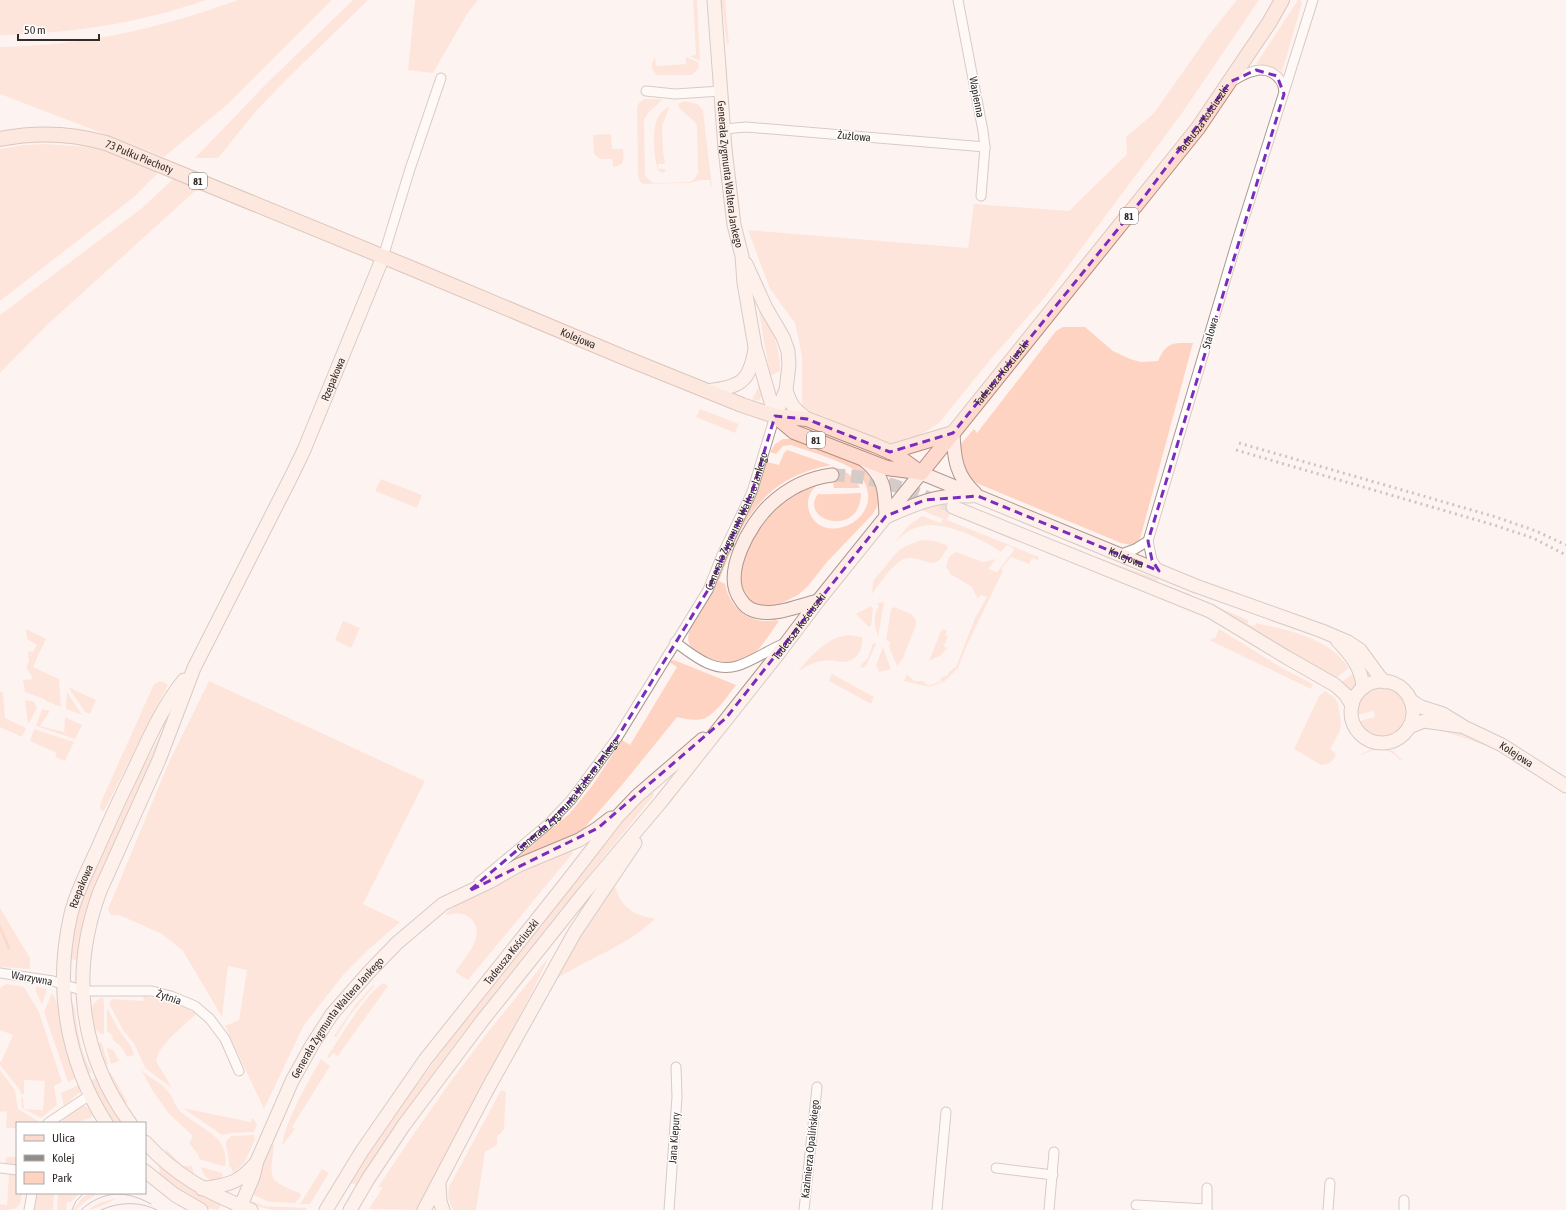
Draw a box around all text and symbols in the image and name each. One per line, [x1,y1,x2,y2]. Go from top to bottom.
scale bar [18,16,99,42]
text: 50 m [24,23,46,37]
street label: Wapienna [967,76,987,118]
street label: Tadeusza Kościuszki [1174,83,1231,156]
street label: Generała Zygmunta Waltera Jankego [715,100,746,249]
street label: Żużlowa [837,129,871,143]
street label: 73 Pułku Piechoty [104,137,175,176]
road number: 81 [189,173,207,189]
road number: 81 [1120,208,1138,224]
street label: Stalowa [1200,316,1220,350]
street label: Kolejowa [559,325,598,351]
street label: Tadeusza Kościuszki [971,338,1031,408]
street label: Rzepakowa [319,356,347,403]
road number: 81 [807,432,825,448]
street label: Generała Zygmunta Waltera Jankego [703,451,770,592]
street label: Kolejowa [1107,545,1146,570]
street label: Tadeusza Kościuszki [770,591,828,662]
street label: Generała Zygmunta Waltera Jankego [514,736,621,854]
street label: Kolejowa [1497,739,1535,769]
street label: Rzepakowa [67,863,95,910]
street label: Tadeusza Kościuszki [481,917,541,987]
street label: Generała Zygmunta Waltera Jankego [289,955,386,1080]
street label: Warzywna [11,968,53,988]
street label: Żytnia [155,987,183,1007]
street label: Kazimierza Opalińskiego [799,1099,821,1199]
street label: Jana Kiepury [666,1111,682,1164]
legend [16,1122,146,1194]
text: Ulica [52,1131,75,1145]
text: Kolej [52,1151,75,1165]
text: Park [52,1171,73,1185]

